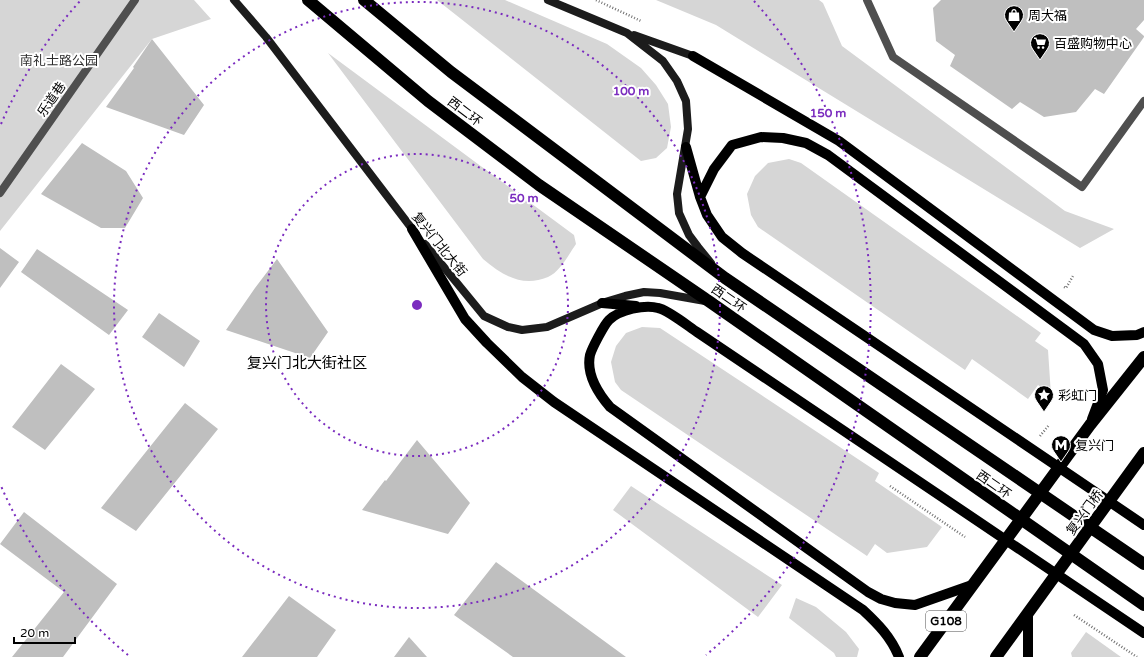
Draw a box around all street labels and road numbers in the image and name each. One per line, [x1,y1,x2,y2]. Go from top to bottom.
street label: 乐道巷 [34,79,70,120]
street label: 西二环 [444,94,485,130]
street label: 复兴门北大街 [408,209,470,280]
street label: 西二环 [708,281,749,317]
street label: 西二环 [973,467,1014,503]
street label: 复兴门桥 [1063,487,1107,538]
road number: G108 [926,611,966,631]

